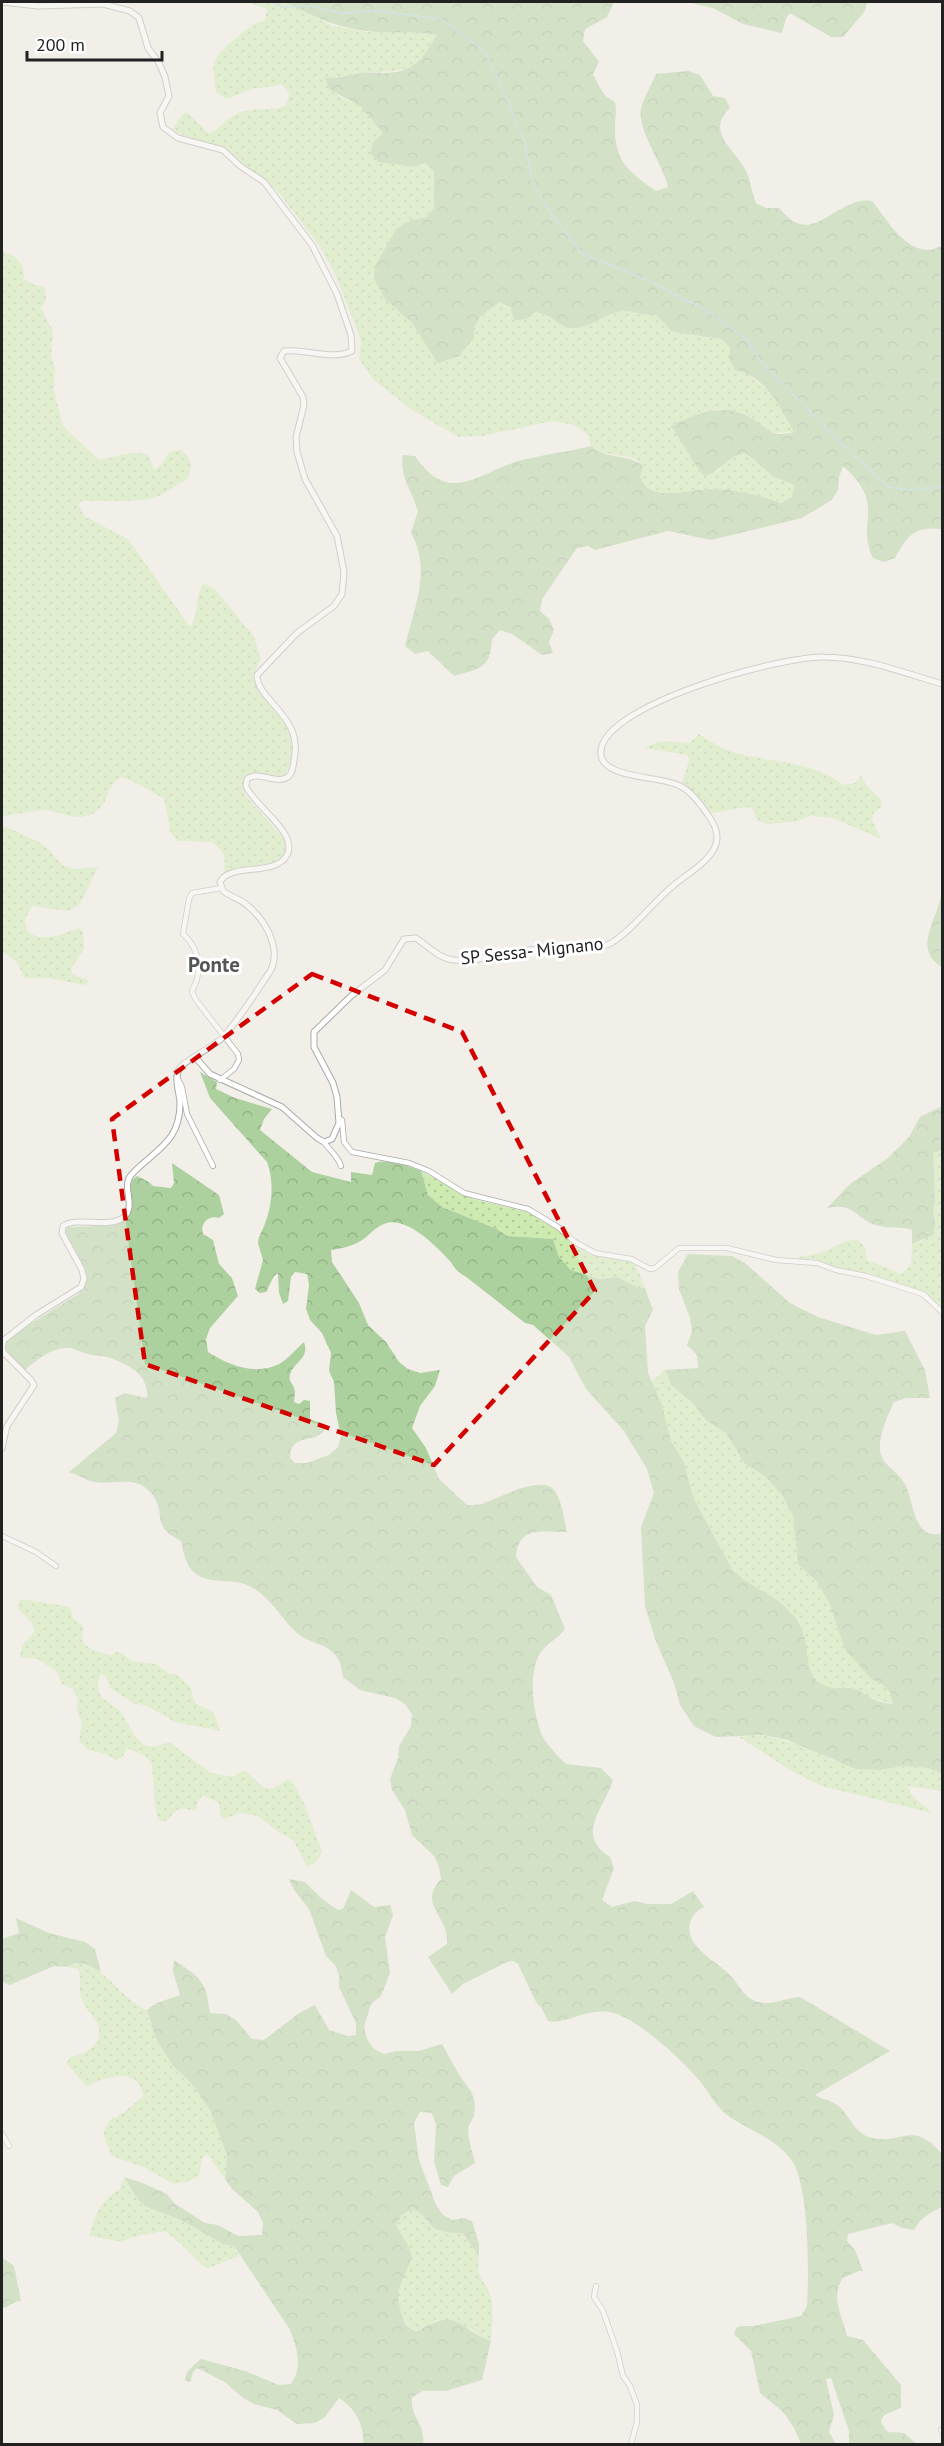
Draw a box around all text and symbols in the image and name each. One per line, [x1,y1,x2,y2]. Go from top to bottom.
scale bar [27,24,162,62]
text: 200 m [36,33,85,56]
street label: SP Sessa- Mignano [459,932,604,969]
district label: Ponte [188,951,240,978]

